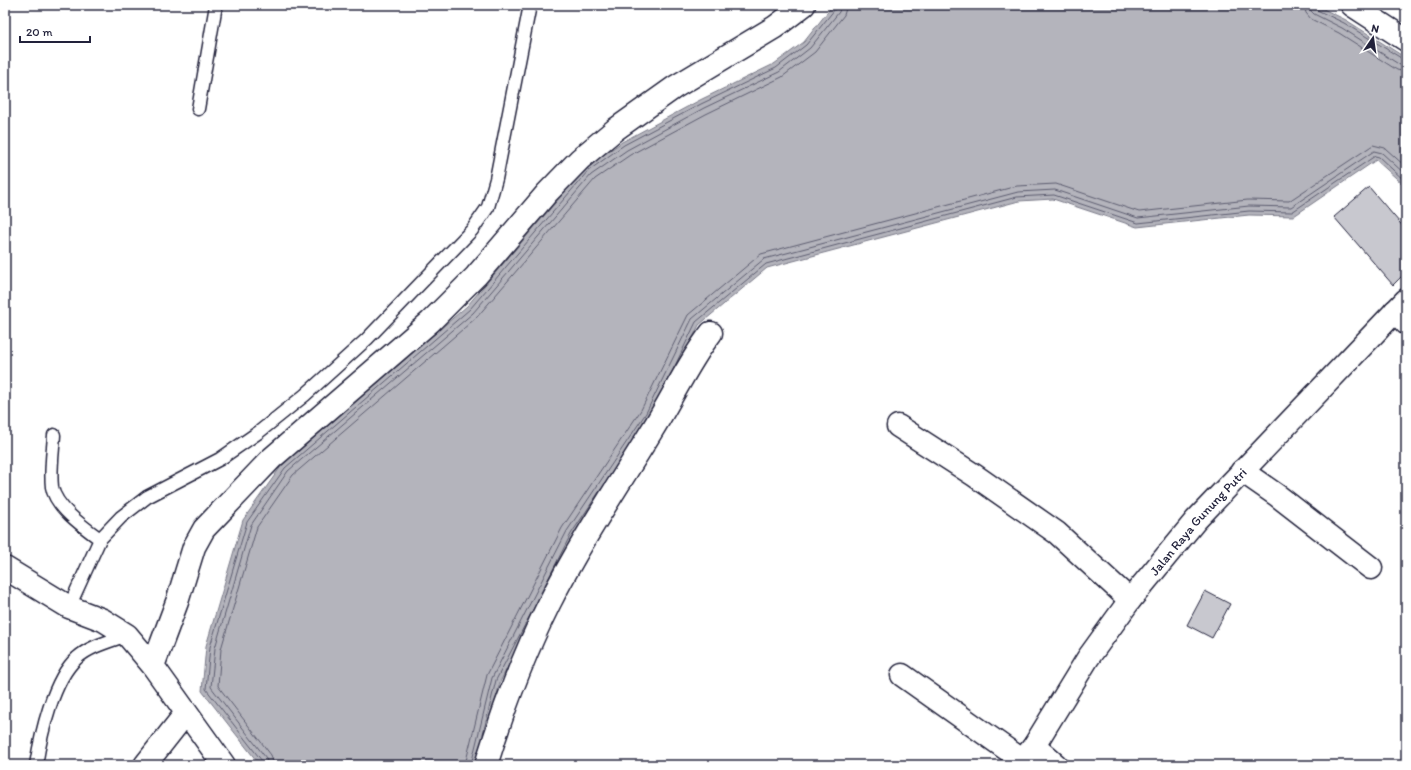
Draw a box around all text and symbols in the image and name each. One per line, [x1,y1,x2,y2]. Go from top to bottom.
scale bar [20,18,90,44]
north arrow [1353,18,1393,58]
text: N [1370,22,1380,36]
text: 20 m [26,25,53,39]
street label: Jalan Raya Gunung Putri [1147,465,1250,578]

